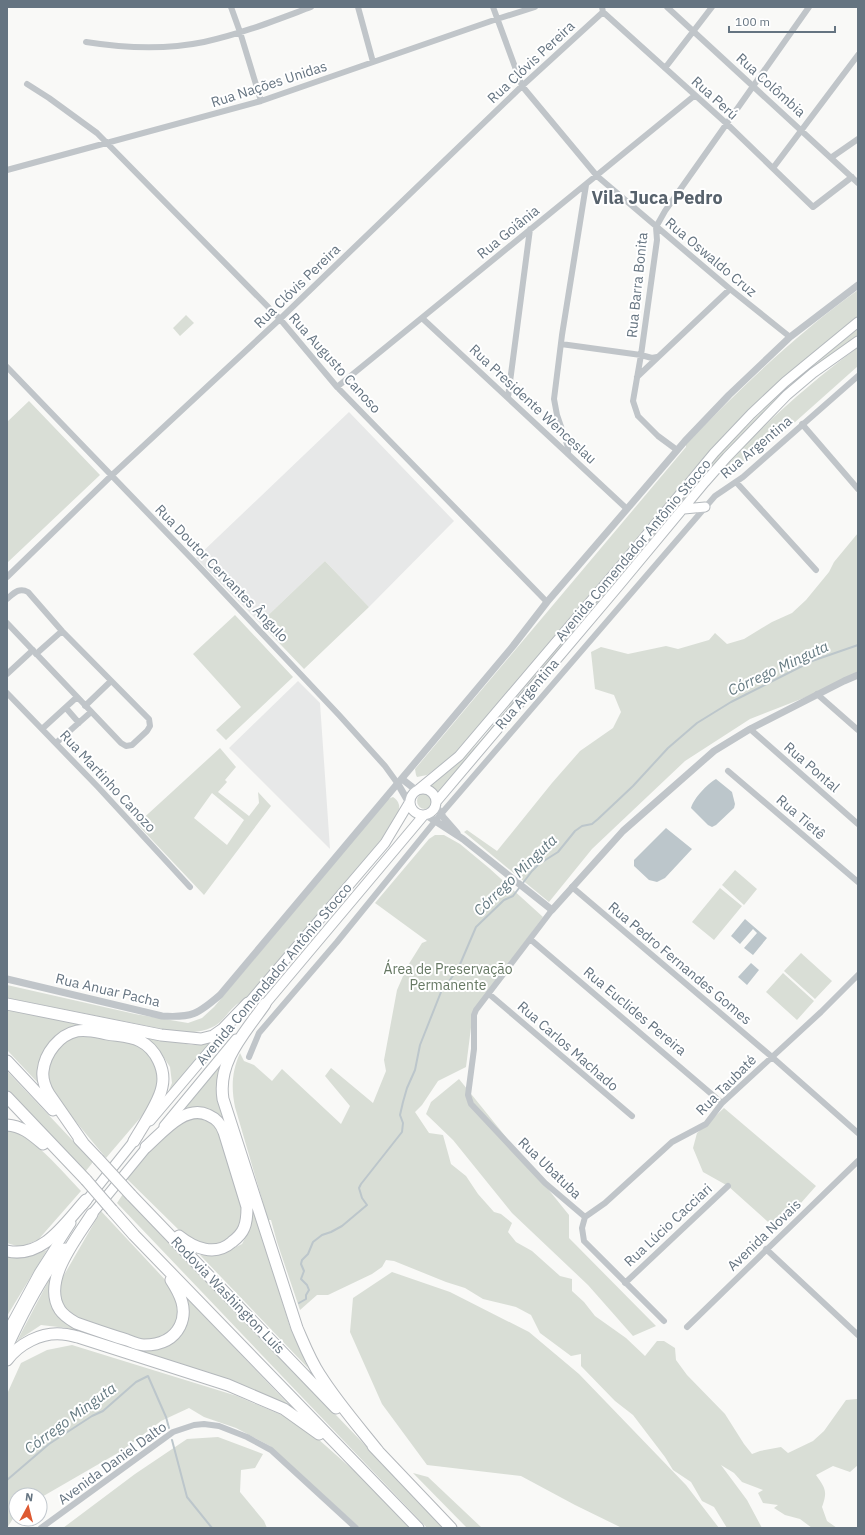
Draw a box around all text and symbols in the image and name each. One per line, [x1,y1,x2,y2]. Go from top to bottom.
scale bar [729,8,835,34]
text: 100 m [735,14,770,29]
street label: Rua Clóvis Pereira [483,16,579,107]
street label: Rua Colômbia [733,49,810,121]
street label: Rua Nações Unidas [209,57,330,111]
street label: Rua Perú [688,72,742,124]
district label: Vila Juca Pedro [591,186,723,209]
street label: Rua Goiânia [473,201,543,263]
street label: Rua Oswaldo Cruz [662,214,761,301]
street label: Rua Barra Bonita [623,231,652,339]
street label: Rua Clóvis Pereira [250,240,344,332]
street label: Rua Augusto Canoso [285,309,385,417]
street label: Rua Presidente Wenceslau [466,340,600,468]
street label: Rua Argentina [716,411,796,482]
street label: Avenida Comendador Antônio Stocco [551,455,715,645]
street label: Rua Doutor Cervantes Ângulo [151,500,293,646]
water label: Córrego Minguta [725,636,832,700]
street label: Rua Argentina [491,654,563,733]
street label: Rua Martinho Canozo [56,726,160,836]
street label: Rua Pontal [780,738,844,796]
street label: Rua Tietê [773,791,830,843]
water label: Córrego Minguta [469,830,561,920]
street label: Avenida Comendador Antônio Stocco [192,879,356,1069]
street label: Rua Pedro Fernandes Gomes [605,898,756,1028]
park label: Área de Preservação Permanente [383,959,513,994]
street label: Rua Euclides Pereira [580,963,691,1060]
street label: Rua Anuar Pacha [54,969,163,1011]
street label: Rua Carlos Machado [514,997,622,1095]
street label: Rua Taubaté [692,1051,760,1119]
street label: Rua Ubatuba [515,1133,586,1203]
street label: Rua Lúcio Cacciari [620,1180,716,1270]
street label: Avenida Novais [723,1195,805,1275]
street label: Rodovia Washington Luís [167,1233,289,1358]
water label: Córrego Minguta [20,1378,120,1458]
street label: Avenida Daniel Dalto [54,1417,170,1508]
north arrow [8,1487,48,1527]
text: N [24,1490,34,1505]

